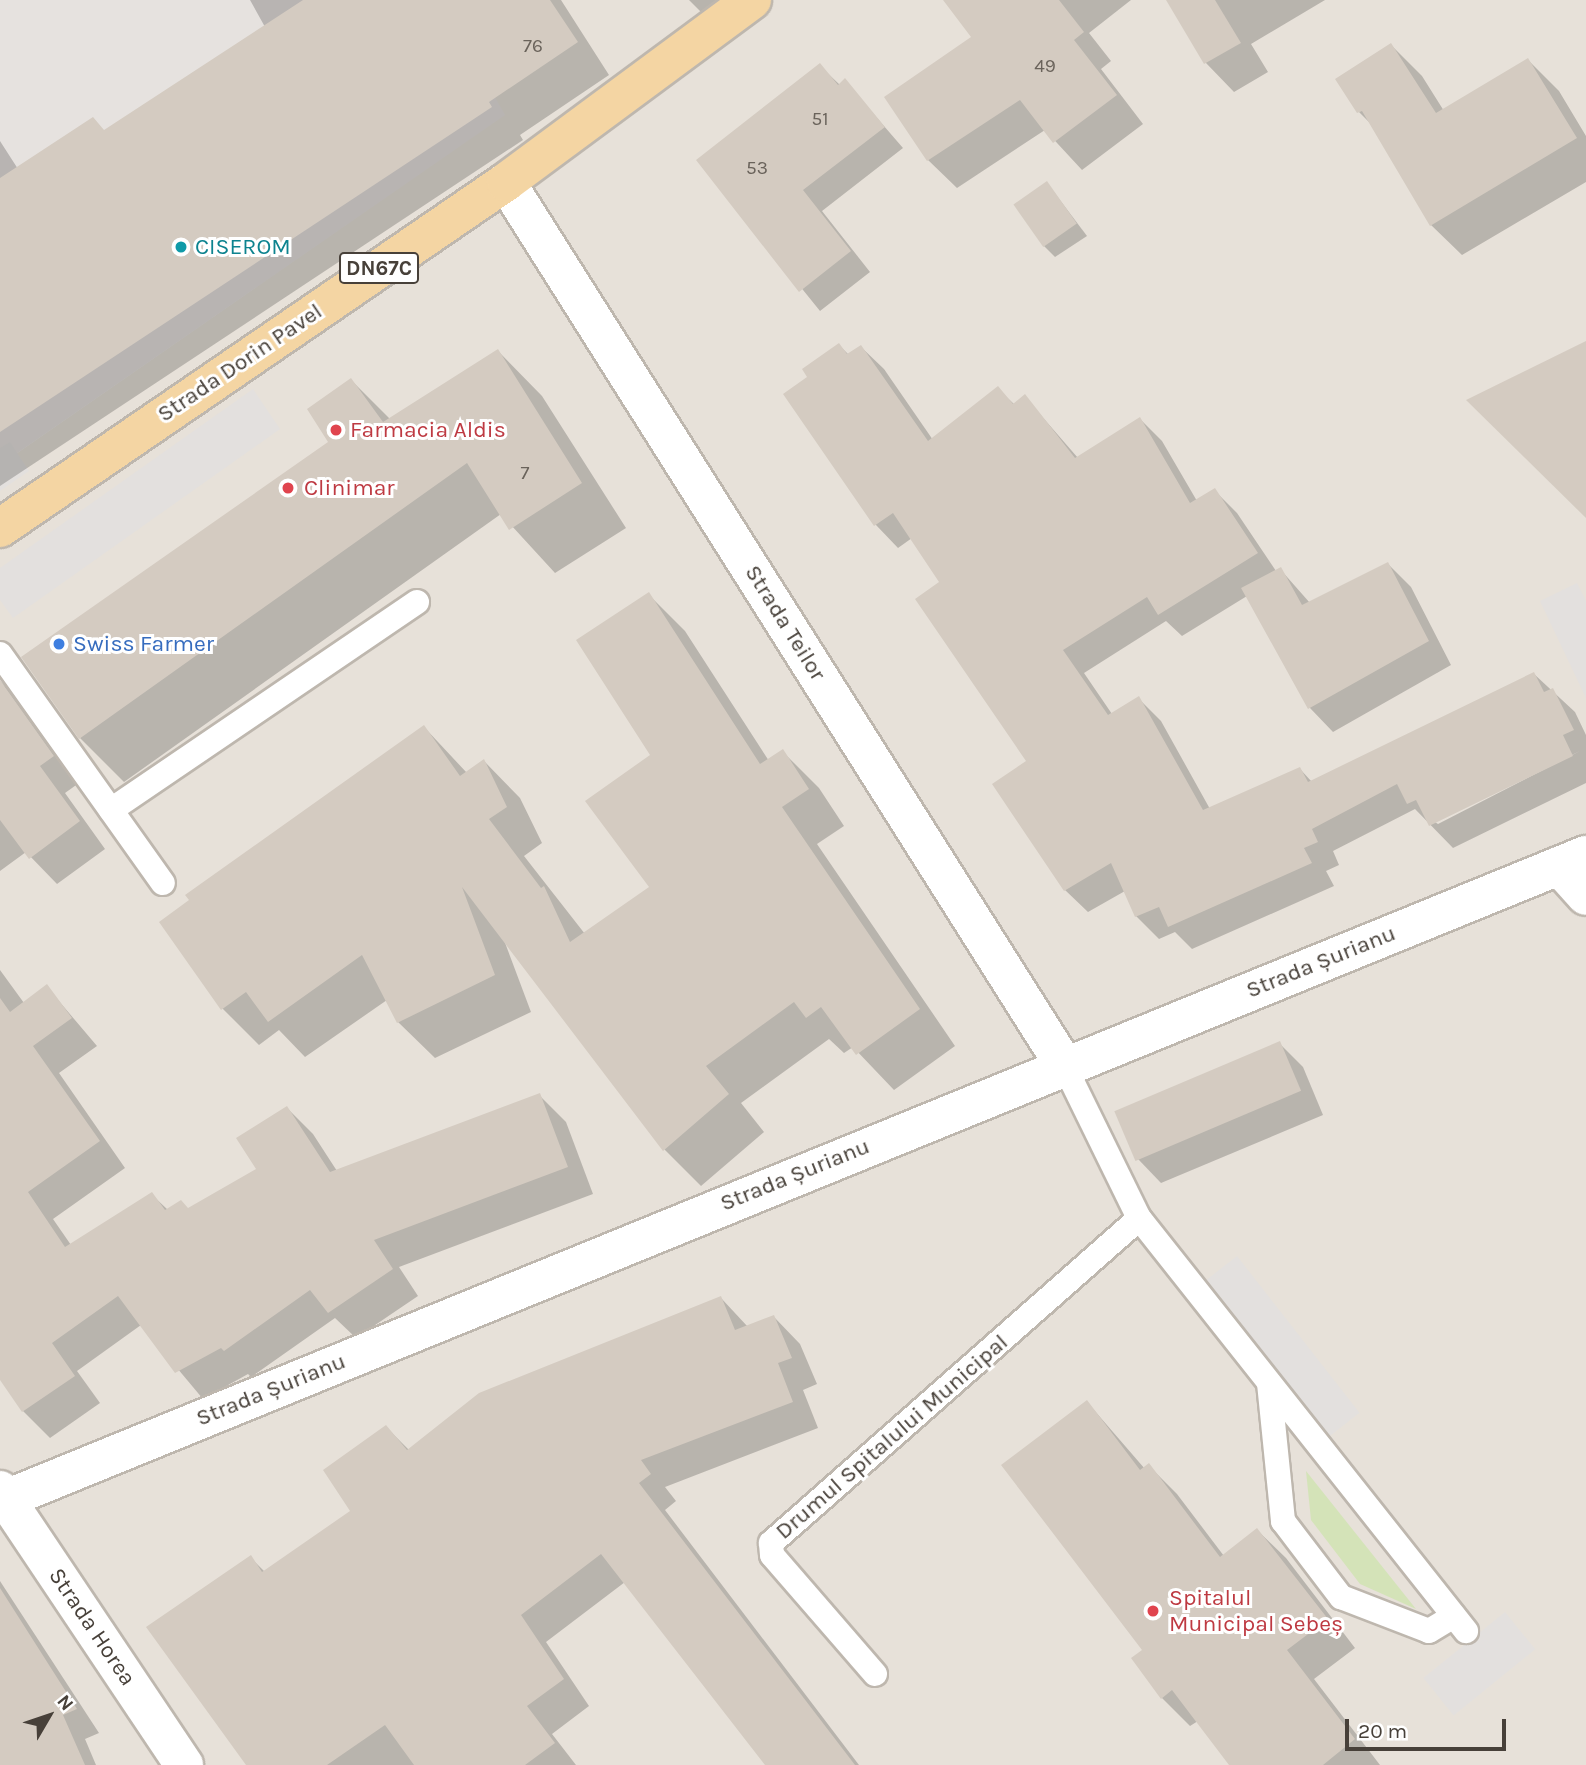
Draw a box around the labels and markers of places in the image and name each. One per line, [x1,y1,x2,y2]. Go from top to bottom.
place label: CISEROM [195,233,291,261]
marker: CISEROM [173,239,189,255]
place label: Farmacia Aldis [350,416,506,444]
marker: Farmacia Aldis [328,422,344,438]
place label: Clinimar [304,474,395,502]
marker: Clinimar [278,478,298,498]
place label: Swiss Farmer [73,630,214,658]
marker: Swiss Farmer [51,636,67,652]
place label: Spitalul Municipal Sebeș [1169,1584,1343,1638]
marker: Spitalul Municipal Sebeș [1143,1601,1163,1621]

